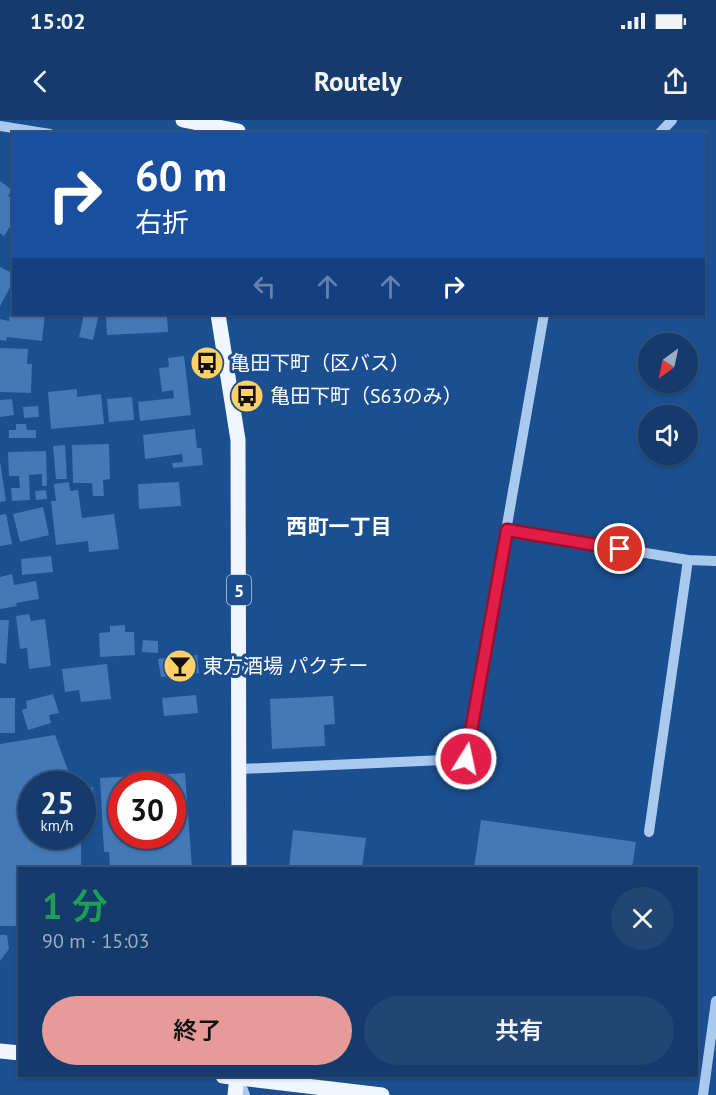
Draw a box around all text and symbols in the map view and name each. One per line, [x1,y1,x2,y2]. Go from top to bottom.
text: 15:02 [30,7,86,35]
text: Routely [314,64,402,98]
icon: back [24,65,57,98]
icon: share [659,65,692,98]
text: 60 m [135,148,227,203]
icon: right [36,156,114,234]
text: 右折 [135,205,189,239]
icon: left [248,270,281,303]
icon: ahead [311,270,344,303]
icon: ahead [374,270,407,303]
icon: right [437,270,470,303]
north arrow [638,333,698,393]
map controls [638,333,698,465]
bus stop icon: 亀田下町（区バス） [189,345,225,381]
place label: 亀田下町（区バス） [230,350,410,376]
bus stop icon: 亀田下町（S63のみ） [229,378,265,414]
place label: 亀田下町（S63のみ） [270,383,462,409]
button: sound [638,405,698,465]
district label: 西町一丁目 [287,513,392,540]
pin [594,523,645,574]
icon: arrive [603,532,636,565]
road number: 5 [227,575,251,605]
bar icon: 東方酒場 パクチー [162,648,198,684]
place label: 東方酒場 パクチー [203,653,368,679]
position arrow [434,727,498,791]
speed limit sign: 30 [108,771,186,849]
text: 25 [40,783,74,822]
text: km/h [41,816,73,835]
text: 1 分 [42,882,108,929]
button: close [611,887,674,950]
text: 90 m · 15:03 [42,928,149,954]
button: 終了 [42,996,352,1065]
button: 共有 [364,996,674,1065]

